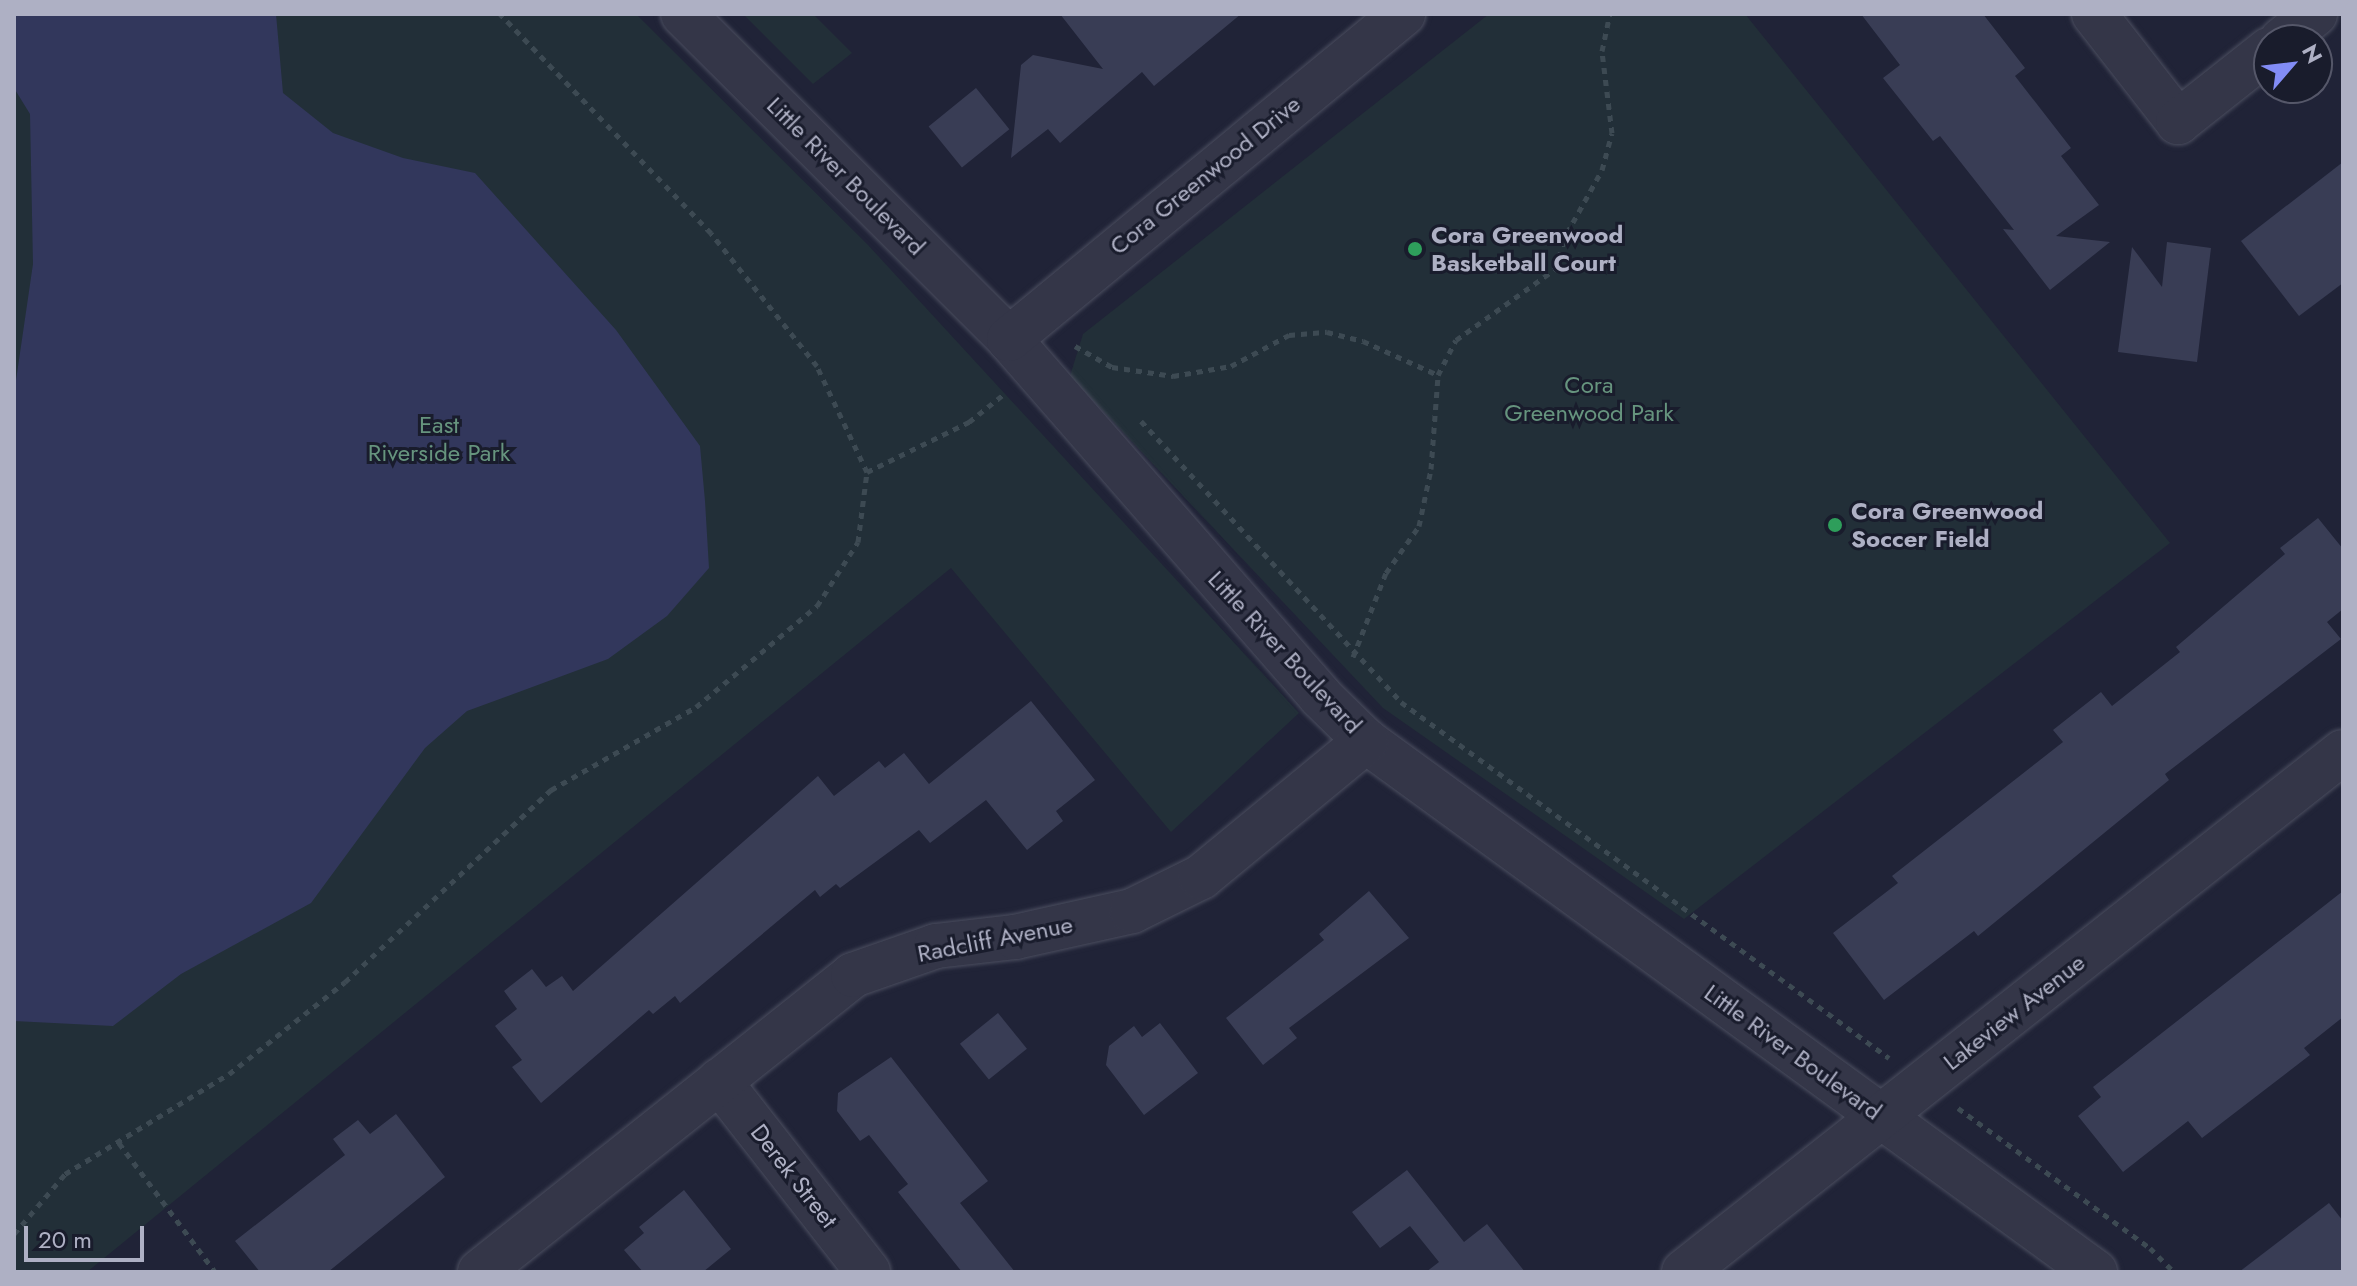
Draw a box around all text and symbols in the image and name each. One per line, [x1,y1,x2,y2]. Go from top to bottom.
north arrow [2253,24,2333,104]
text: N [2294,38,2331,69]
street label: Cora Greenwood Drive [1104,89,1306,261]
street label: Little River Boulevard [761,91,931,261]
place label: Cora Greenwood Basketball Court [1431,221,1623,277]
marker: Cora Greenwood Basketball Court [1406,240,1424,258]
park label: Cora Greenwood Park [1504,371,1674,427]
park label: East Riverside Park [368,411,510,467]
place label: Cora Greenwood Soccer Field [1851,497,2043,553]
marker: Cora Greenwood Soccer Field [1826,516,1844,534]
street label: Little River Boulevard [1202,565,1368,739]
street label: Radcliff Avenue [915,910,1075,968]
street label: Lakeview Avenue [1938,948,2090,1076]
street label: Little River Boulevard [1699,978,1887,1126]
street label: Derek Street [745,1118,843,1234]
scale bar [28,1210,148,1260]
text: 20 m [38,1222,92,1257]

